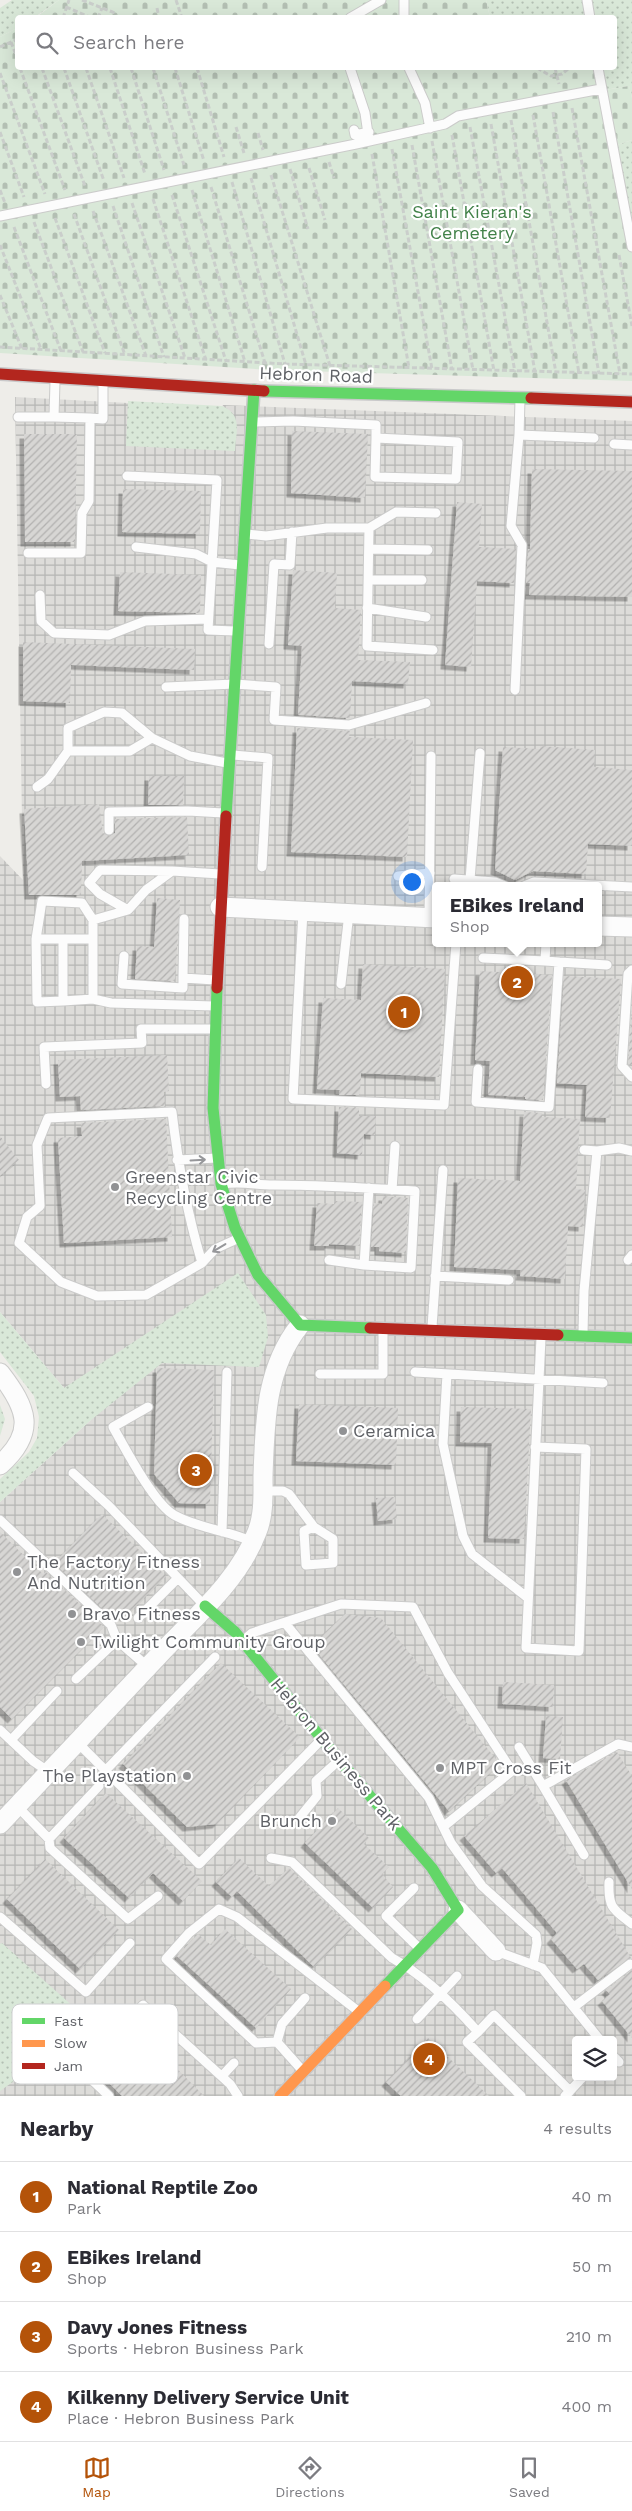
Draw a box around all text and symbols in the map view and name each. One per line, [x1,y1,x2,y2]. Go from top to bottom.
search box [15,15,617,70]
icon: search [33,29,61,57]
text: Search here [73,31,184,54]
park label: Saint Kieran's Cemetery [412,201,532,243]
street label: Hebron Road [259,362,373,387]
your location [399,869,425,895]
popup [432,882,602,947]
text: EBikes Ireland [450,894,584,917]
text: Shop [450,917,490,936]
pin: 2 [501,963,533,1001]
pin: 1 [388,993,420,1031]
one-way arrow [190,1155,206,1164]
place label: Greenstar Civic Recycling Centre [125,1166,272,1208]
marker: Greenstar Civic Recycling Centre [109,1181,121,1193]
one-way arrow [213,1244,227,1254]
place label: Ceramica [353,1420,435,1441]
marker: Ceramica [337,1425,349,1437]
pin: 3 [180,1451,212,1489]
place label: The Factory Fitness And Nutrition [27,1551,200,1593]
marker: The Factory Fitness And Nutrition [11,1566,23,1578]
place label: Bravo Fitness [82,1603,201,1624]
marker: Bravo Fitness [66,1608,78,1620]
place label: Twilight Community Group [91,1631,325,1652]
marker: Twilight Community Group [75,1636,87,1648]
street label: Hebron Business Park [267,1673,406,1834]
place label: MPT Cross Fit [450,1757,572,1778]
marker: MPT Cross Fit [434,1762,446,1774]
place label: The Playstation [42,1765,177,1786]
marker: The Playstation [181,1770,193,1782]
place label: Brunch [259,1810,322,1831]
marker: Brunch [326,1815,338,1827]
legend [12,2004,178,2084]
text: Fast [54,2013,83,2029]
text: Slow [54,2035,87,2051]
map controls [572,2036,617,2081]
button: layers [572,2036,617,2081]
pin: 4 [413,2040,445,2078]
text: Jam [54,2058,83,2074]
text: Nearby [20,2116,93,2141]
text: 4 results [543,2119,612,2138]
text: National Reptile Zoo [67,2176,258,2199]
text: 1 [33,2187,39,2206]
text: 40 m [572,2187,612,2206]
text: Park [67,2199,101,2218]
text: EBikes Ireland [67,2246,202,2269]
text: 2 [31,2257,41,2276]
text: 50 m [572,2257,612,2276]
text: Shop [67,2269,107,2288]
text: Davy Jones Fitness [67,2316,247,2339]
text: 3 [31,2327,41,2346]
text: 210 m [566,2327,612,2346]
text: Sports · Hebron Business Park [67,2339,304,2358]
text: Kilkenny Delivery Service Unit [67,2386,349,2409]
text: 4 [31,2397,41,2416]
text: 400 m [562,2397,612,2416]
text: Place · Hebron Business Park [67,2409,294,2428]
tab: Map [82,2454,111,2500]
tab: Directions [275,2454,345,2500]
tab: Saved [509,2454,550,2500]

